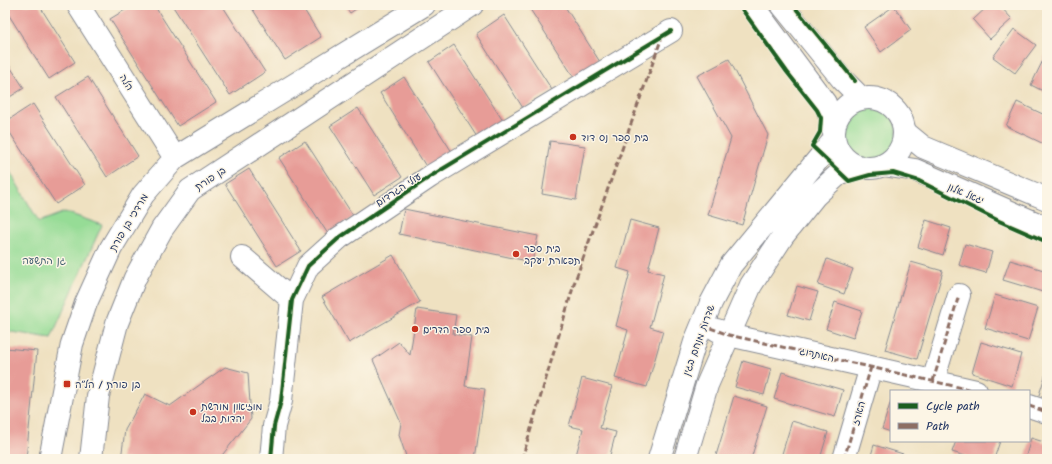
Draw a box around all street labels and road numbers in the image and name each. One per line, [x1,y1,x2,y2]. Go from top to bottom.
street label: הלה [115,71,137,94]
street label: בן פורת [192,163,229,195]
street label: עולי הגרדום [372,169,425,211]
street label: יגאל אלון [945,179,986,209]
street label: מרדכי בן פורת [105,190,152,255]
street label: שדרות מנחם בגין [679,302,719,378]
street label: האתרוג [798,343,836,367]
street label: הארז [848,399,870,427]

